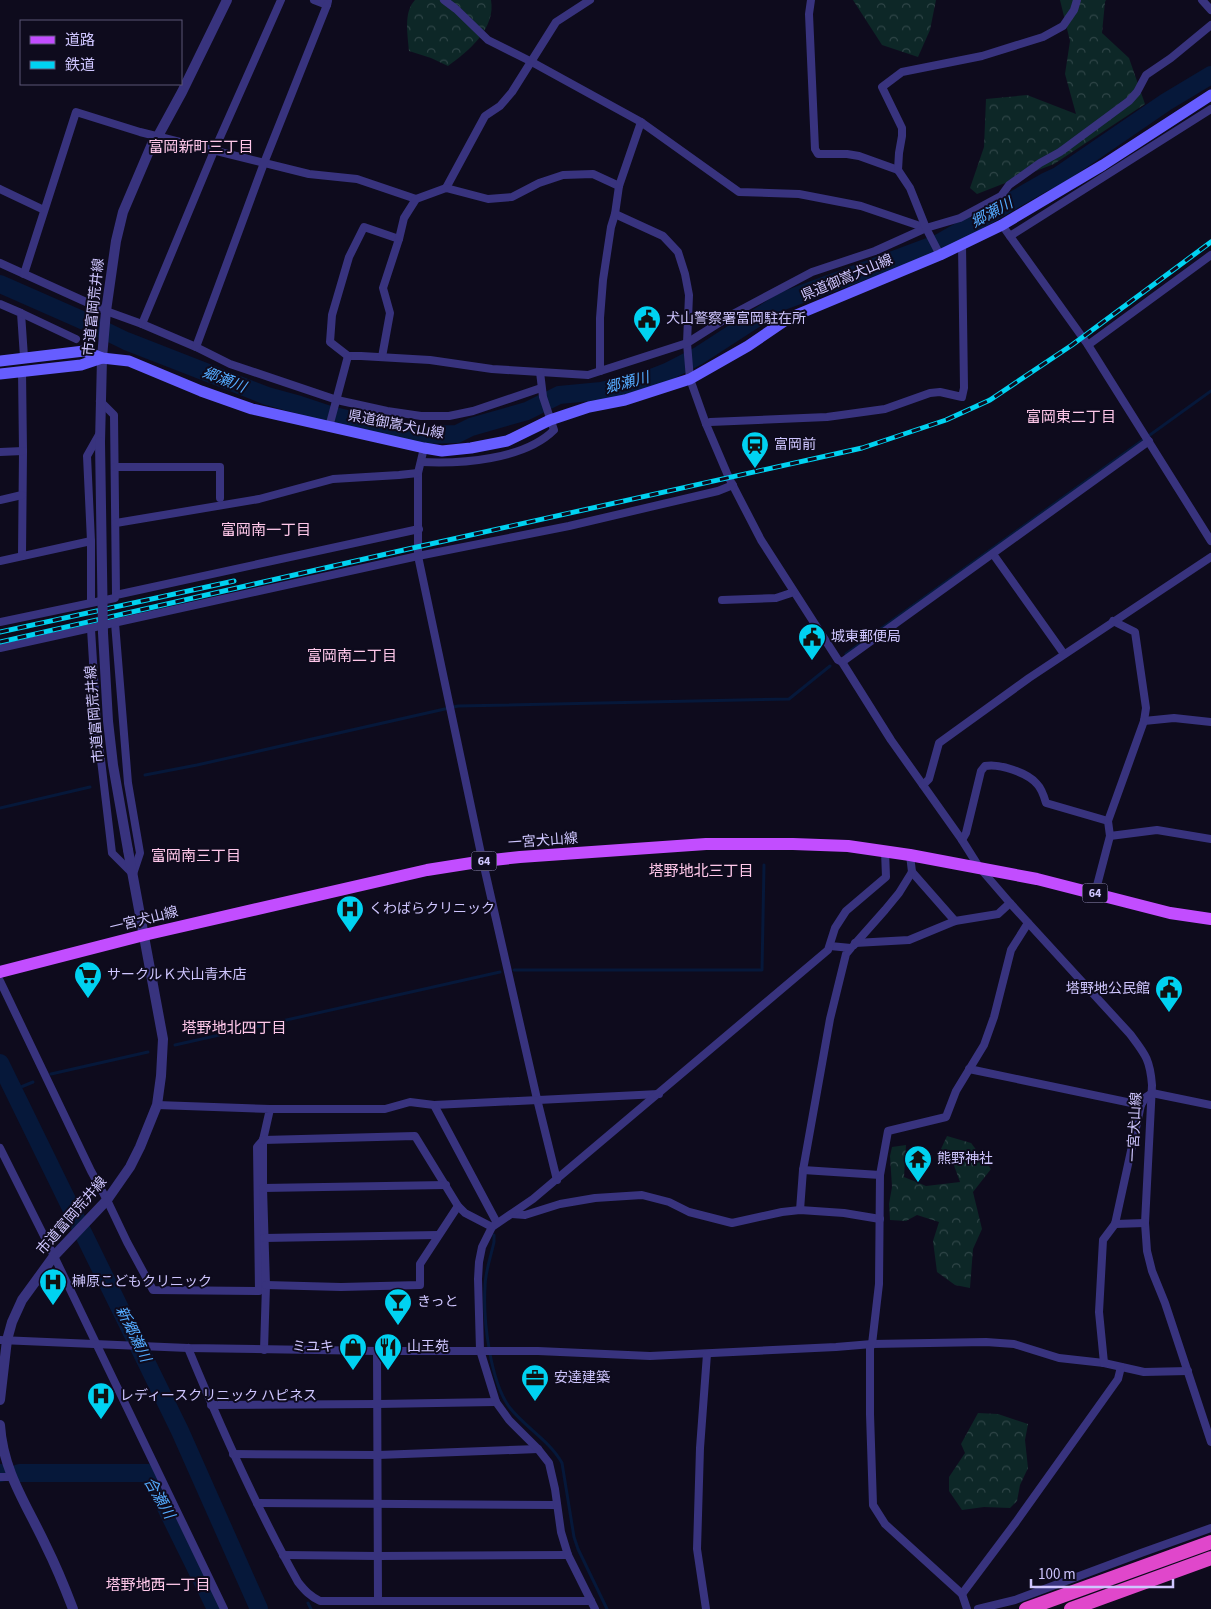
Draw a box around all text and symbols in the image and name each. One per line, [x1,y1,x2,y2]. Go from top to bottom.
legend [20,20,182,85]
text: 道路 [65,30,95,51]
text: 鉄道 [65,55,95,76]
district label: 富岡新町三丁目 [148,137,254,158]
water label: 郷瀬川 [967,192,1019,233]
street label: 県道御嵩犬山線 [798,250,896,306]
street label: 市道富岡荒井線 [79,257,109,357]
public building icon: 犬山警察署富岡駐在所 [632,304,662,343]
place label: 犬山警察署富岡駐在所 [666,309,806,329]
water label: 郷瀬川 [199,362,251,399]
water label: 郷瀬川 [603,367,653,399]
street label: 県道御嵩犬山線 [346,406,446,444]
district label: 富岡東二丁目 [1026,407,1116,428]
station icon: 富岡前 [740,430,770,469]
place label: 富岡前 [774,435,816,455]
district label: 富岡南一丁目 [221,520,311,541]
public building icon: 城東郵便局 [797,622,827,661]
place label: 城東郵便局 [831,627,901,647]
district label: 富岡南二丁目 [307,646,397,667]
street label: 市道富岡荒井線 [81,664,109,764]
street label: 一宮犬山線 [507,829,579,853]
district label: 富岡南三丁目 [151,846,241,867]
road number: 64 [472,851,496,870]
district label: 塔野地北三丁目 [648,861,754,882]
road number: 64 [1082,884,1108,902]
hospital icon: くわばらクリニック [335,894,365,933]
place label: くわばらクリニック [369,899,495,919]
street label: 一宮犬山線 [108,902,180,938]
supermarket icon: サークルＫ犬山青木店 [73,960,103,999]
place label: サークルＫ犬山青木店 [107,965,247,985]
public building icon: 塔野地公民館 [1154,974,1184,1013]
place label: 塔野地公民館 [1066,979,1150,999]
district label: 塔野地北四丁目 [181,1018,287,1039]
street label: 一宮犬山線 [1123,1092,1147,1162]
temple icon: 熊野神社 [903,1144,933,1183]
place label: 熊野神社 [937,1149,993,1169]
street label: 市道富岡荒井線 [32,1172,112,1260]
hospital icon: 榊原こどもクリニック [38,1267,68,1306]
place label: 榊原こどもクリニック [72,1272,212,1292]
bar icon: きっと [383,1287,413,1326]
place label: きっと [417,1292,458,1312]
water label: 新郷瀬川 [110,1302,156,1367]
shop icon: ミユキ [338,1332,368,1371]
restaurant icon: 山王苑 [373,1332,403,1371]
place label: ミユキ [292,1337,334,1357]
place label: 山王苑 [407,1337,449,1357]
office icon: 安達建築 [520,1363,550,1402]
place label: 安達建築 [554,1368,610,1388]
hospital icon: レディースクリニック ハピネス [86,1381,116,1420]
place label: レディースクリニック ハピネス [120,1386,317,1406]
water label: 合瀬川 [139,1473,180,1524]
scale bar [1031,1556,1174,1588]
text: 100 m [1038,1564,1076,1585]
district label: 塔野地西一丁目 [105,1575,211,1596]

